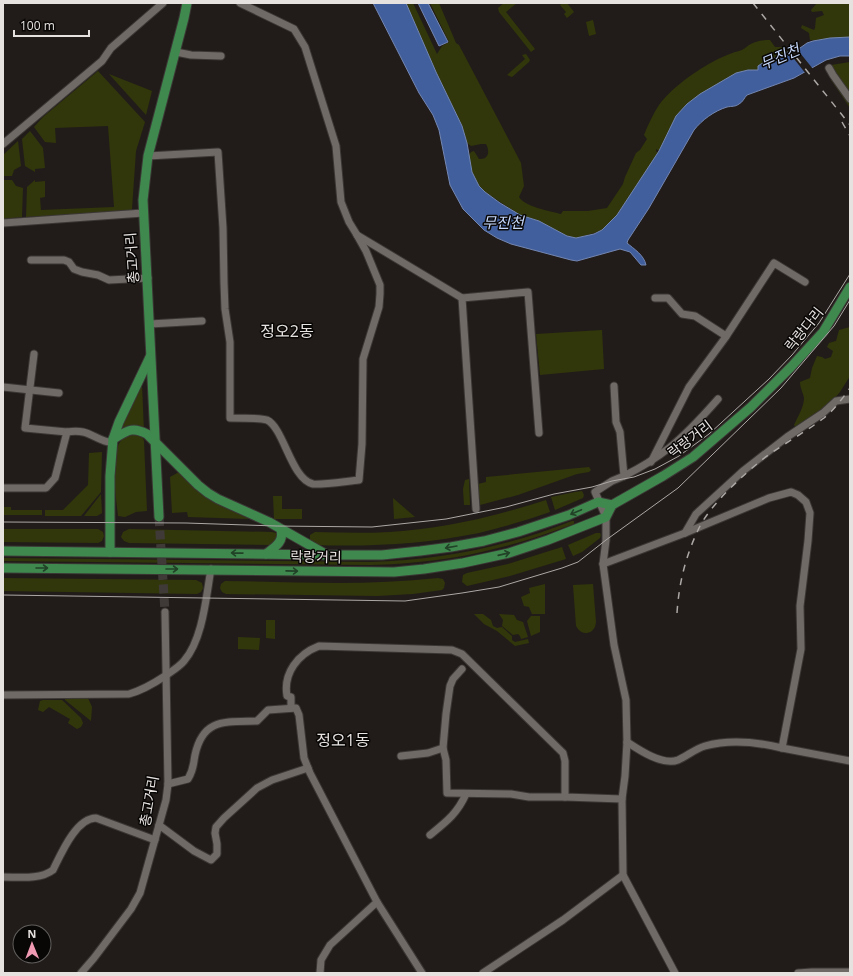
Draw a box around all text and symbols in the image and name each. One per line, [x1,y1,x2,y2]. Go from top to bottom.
scale bar [14,12,89,38]
text: 100 m [20,17,55,34]
water label: 무진천 [757,38,805,73]
water label: 무진천 [482,212,526,232]
street label: 총고거리 [120,232,143,284]
street label: 락랑다리 [780,303,827,355]
district label: 정오2동 [260,320,314,342]
street label: 락랑거리 [663,416,716,462]
one-way arrow [570,508,582,516]
one-way arrow [445,543,458,551]
street label: 락랑거리 [290,547,342,566]
one-way arrow [231,549,244,557]
one-way arrow [497,549,510,557]
one-way arrow [35,564,48,572]
one-way arrow [165,565,178,573]
one-way arrow [285,567,298,575]
district label: 정오1동 [316,729,370,751]
street label: 총고거리 [135,774,162,828]
north arrow [12,924,52,964]
text: N [27,926,36,941]

